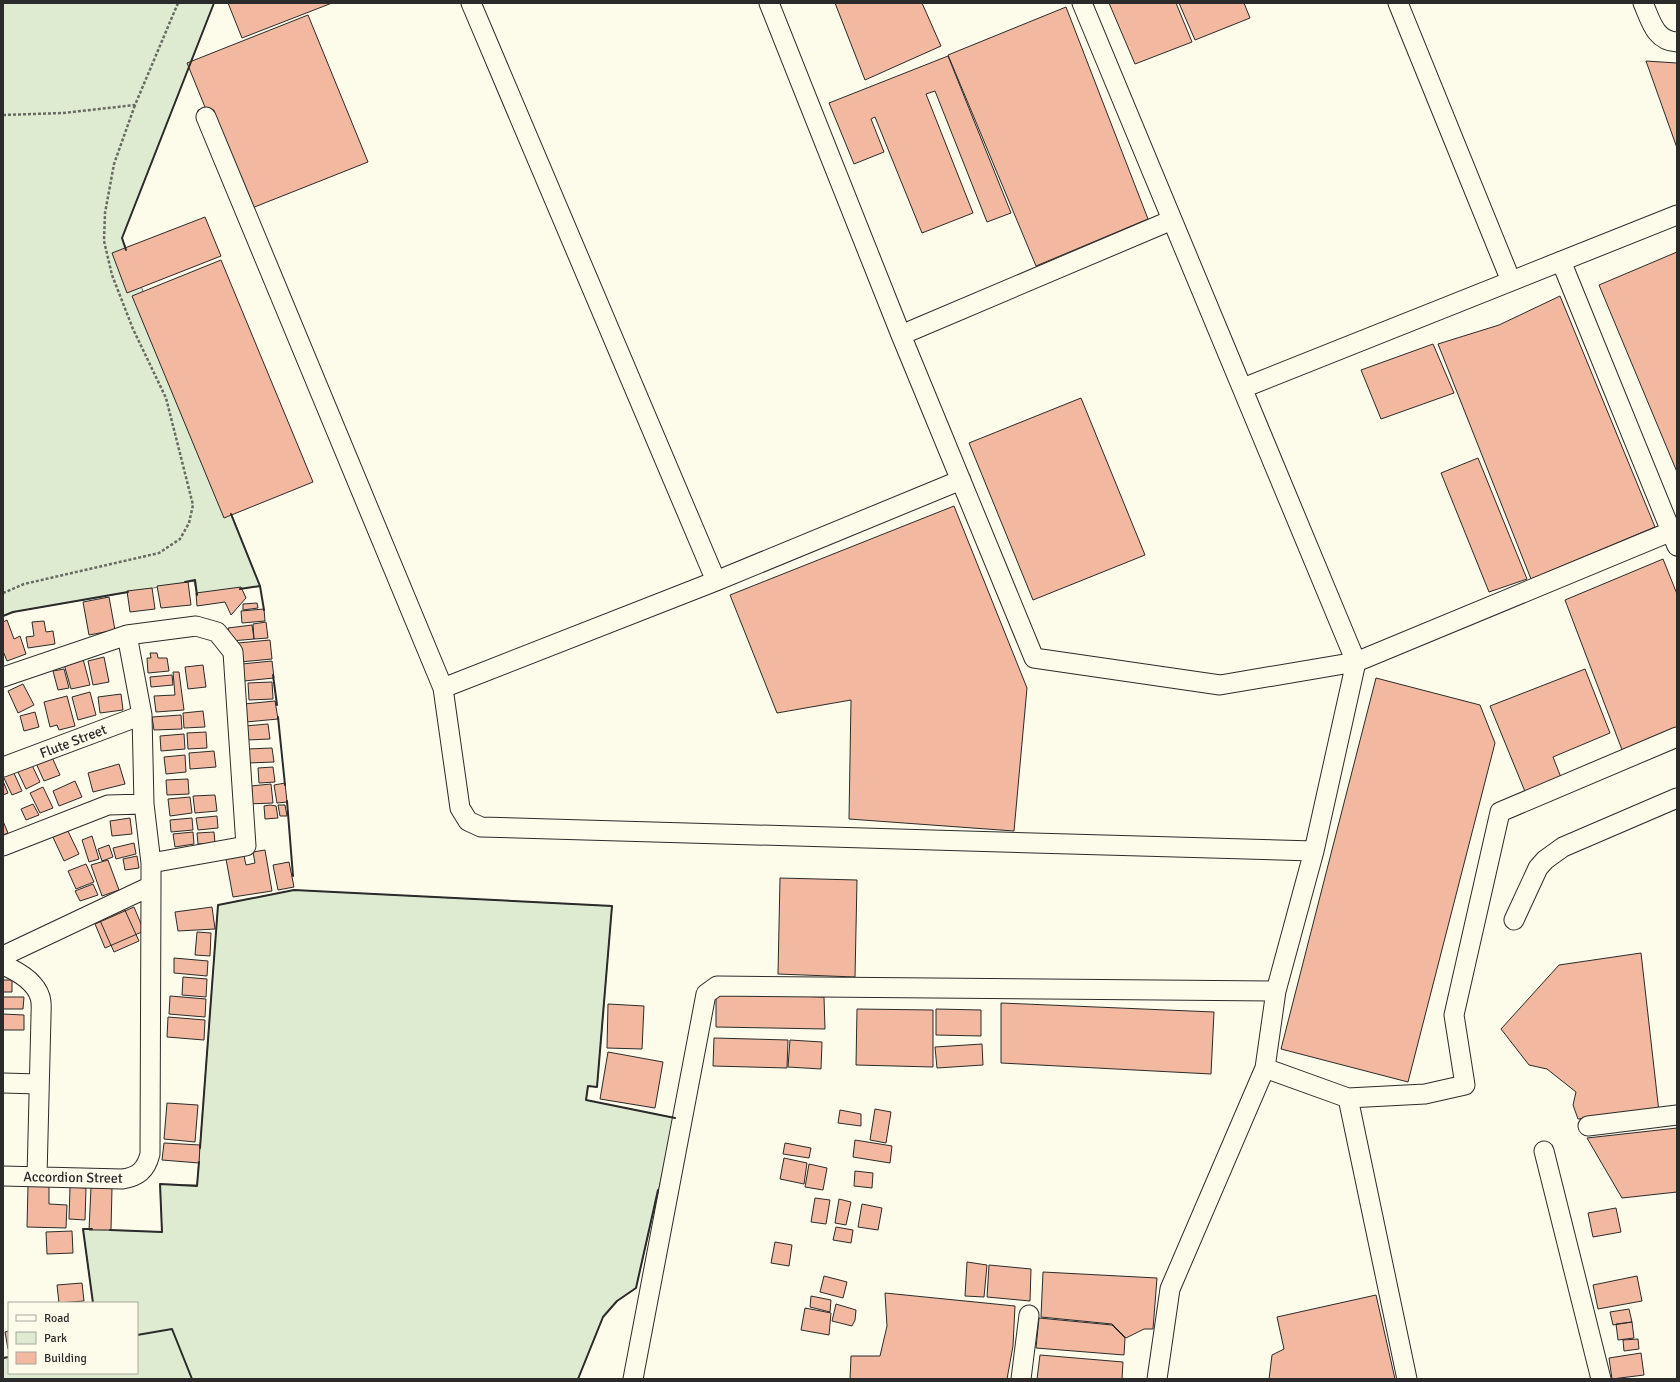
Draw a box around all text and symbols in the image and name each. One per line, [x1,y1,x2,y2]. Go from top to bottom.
street label: Flute Street [37,721,109,762]
street label: Accordion Street [23,1168,123,1187]
legend [8,1302,138,1374]
text: Road [44,1311,70,1326]
text: Park [44,1331,67,1346]
text: Building [44,1351,87,1366]

